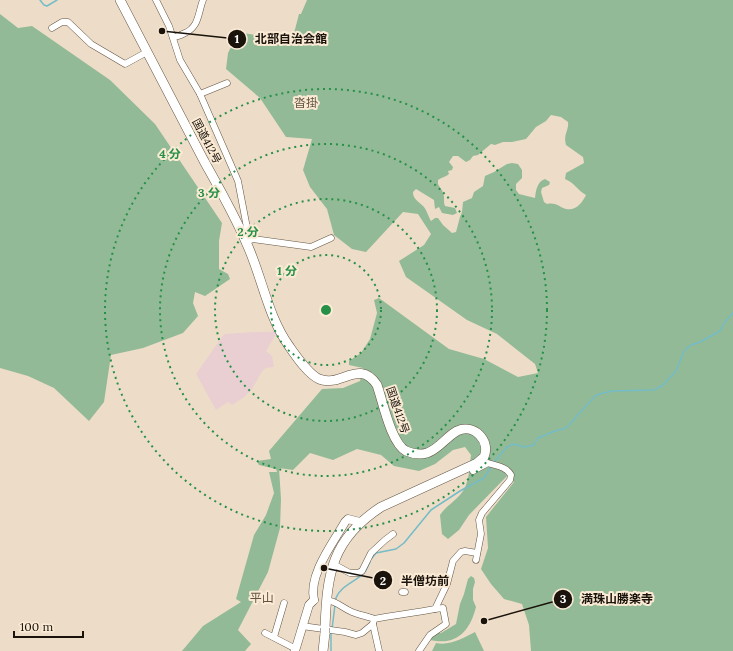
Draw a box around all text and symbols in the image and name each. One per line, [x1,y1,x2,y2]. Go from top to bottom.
callout: 北部自治会館 [227,27,335,51]
text: 1 [235,31,240,46]
text: 北部自治会館 [255,31,327,46]
district label: 沓掛 [294,95,318,110]
street label: 国道412号 [189,116,225,166]
text: 4 分 [159,146,181,161]
text: 3 分 [198,185,220,200]
text: 2 分 [237,224,259,239]
text: 1 分 [277,263,297,278]
centre of rings [319,303,333,317]
street label: 国道412号 [383,385,413,435]
callout: 半僧坊前 [373,568,457,592]
text: 2 [380,573,386,588]
text: 半僧坊前 [401,573,449,588]
callout: 満珠山勝楽寺 [553,587,661,611]
district label: 平山 [250,590,274,605]
text: 3 [560,591,567,606]
text: 満珠山勝楽寺 [581,591,653,606]
scale bar [14,613,83,639]
text: 100 m [20,619,53,634]

